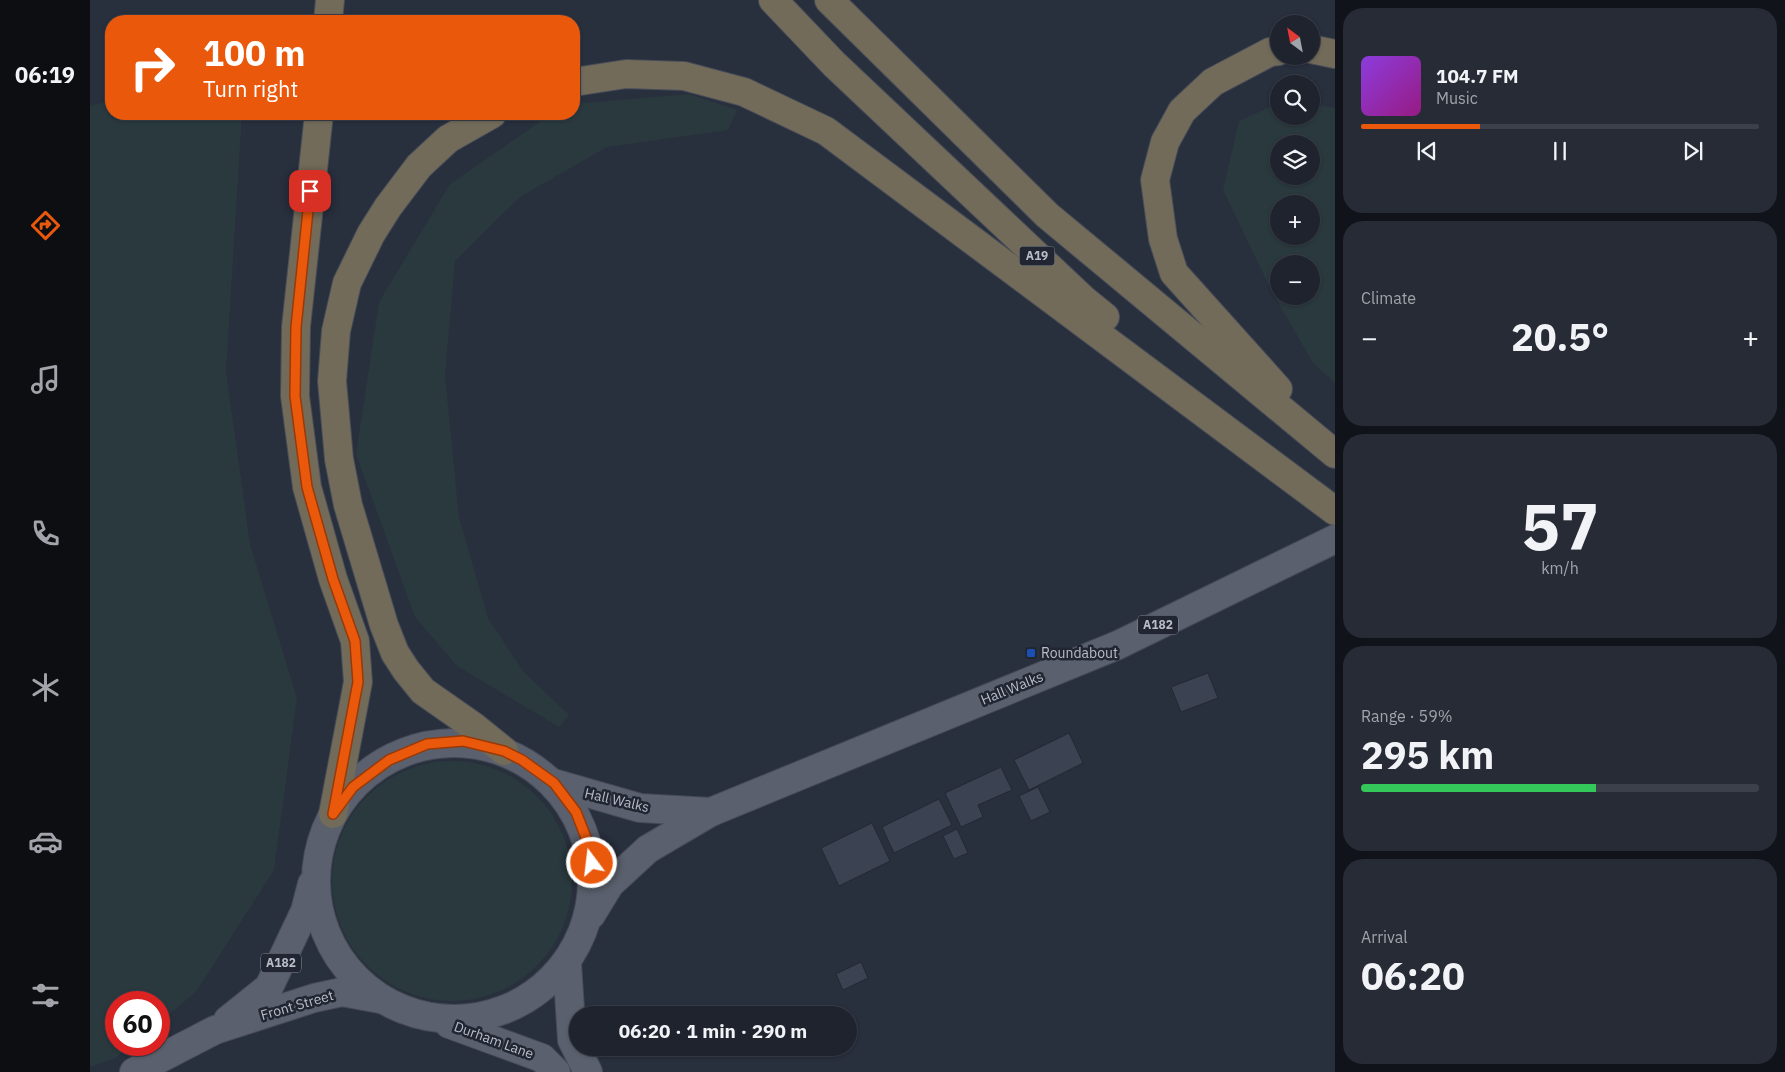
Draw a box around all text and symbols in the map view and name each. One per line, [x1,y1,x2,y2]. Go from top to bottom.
north arrow [1270,15,1320,65]
map controls [1270,15,1320,305]
text: 100 m [203,30,306,76]
icon: right [120,35,185,100]
text: 06:19 [15,60,75,89]
text: 104.7 FM [1436,64,1519,88]
text: Turn right [203,74,298,103]
button: search [1270,75,1320,125]
text: Music [1436,88,1478,108]
button: layers [1270,135,1320,185]
icon: previous [1413,137,1441,165]
icon: pause [1546,137,1574,165]
icon: next [1679,137,1707,165]
pin [289,170,331,212]
icon: arrive [296,177,324,205]
button: + [1270,195,1320,245]
icon: directions [28,208,63,243]
road number: A19 [1020,247,1054,266]
button: − [1270,255,1320,305]
text: Climate [1361,288,1416,308]
text: 20.5° [1511,312,1609,361]
text: − [1361,319,1378,356]
text: + [1742,319,1759,356]
icon: music [28,362,63,397]
text: 57 [1521,483,1599,568]
icon: phone [28,516,63,551]
text: km/h [1541,558,1579,578]
road number: A182 [1138,616,1178,634]
place label: Roundabout [1041,644,1118,662]
marker: Roundabout [1025,647,1037,659]
street label: Hall Walks [978,667,1046,709]
icon: climate [28,670,63,705]
text: Range · 59% [1361,706,1453,726]
text: 295 km [1361,730,1494,779]
street label: Hall Walks [583,784,651,816]
icon: car [28,824,63,859]
position arrow [565,836,617,888]
text: Arrival [1361,927,1408,947]
text: 06:20 [1361,951,1465,1000]
road number: A182 [261,954,301,972]
icon: filters [28,978,63,1013]
street label: Front Street [258,986,336,1024]
speed limit sign: 60 [105,991,170,1056]
street label: Durham Lane [452,1017,537,1063]
text: 06:20 · 1 min · 290 m [619,1019,807,1043]

